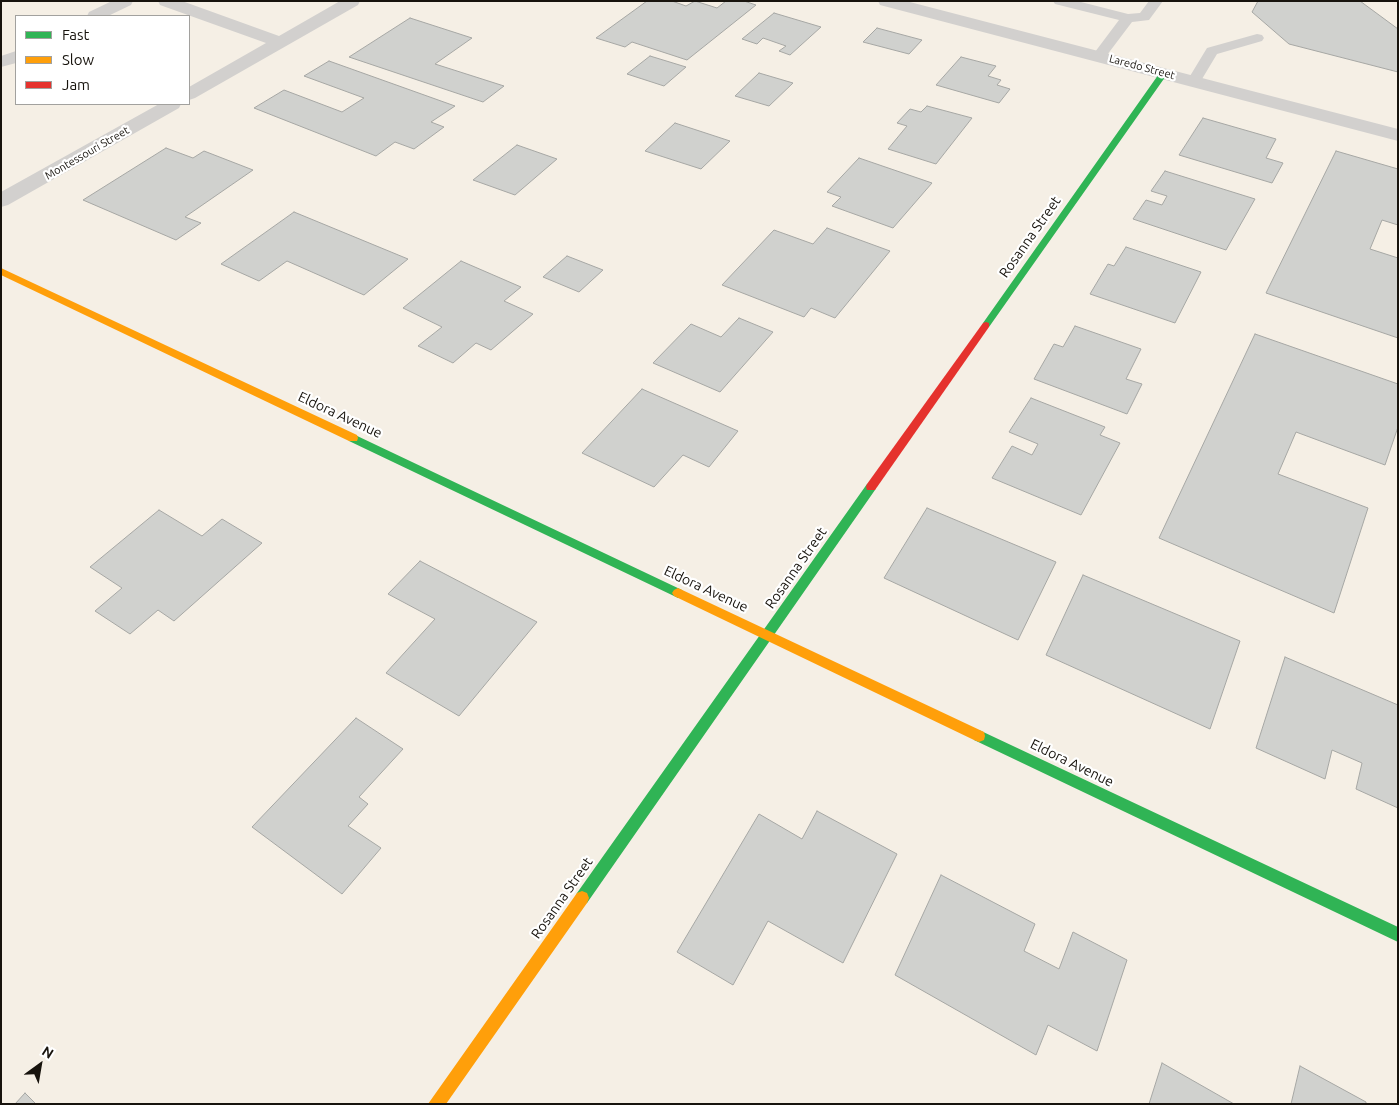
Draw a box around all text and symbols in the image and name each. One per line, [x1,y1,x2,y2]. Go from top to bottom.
legend [15,15,190,105]
text: Fast [62,26,89,43]
text: Slow [62,51,94,68]
street label: Laredo Street [1108,52,1176,82]
text: Jam [62,76,90,93]
street label: Montessouri Street [43,124,131,182]
street label: Rosanna Street [996,193,1064,281]
street label: Eldora Avenue [295,388,385,442]
street label: Rosanna Street [762,524,830,612]
street label: Eldora Avenue [661,562,751,616]
street label: Eldora Avenue [1028,736,1116,790]
street label: Rosanna Street [528,854,596,942]
north arrow [15,1040,65,1090]
text: N [39,1043,57,1062]

